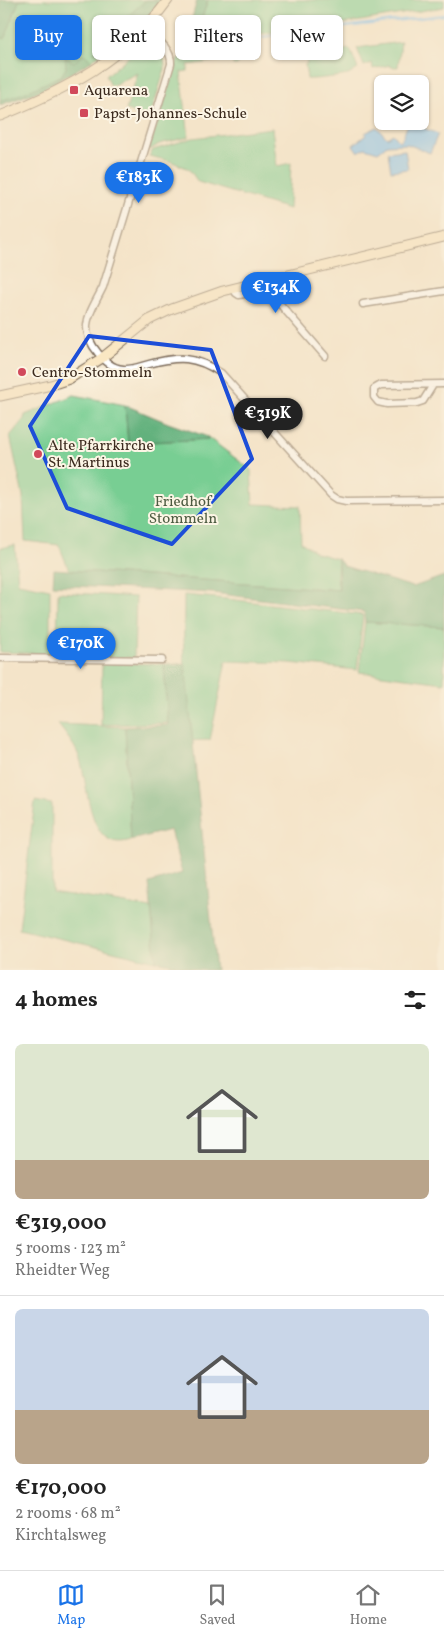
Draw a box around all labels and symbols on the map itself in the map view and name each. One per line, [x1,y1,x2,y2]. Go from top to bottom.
place label: Aquarena [84,81,148,102]
marker: Aquarena [68,84,80,96]
place label: Papst-Johannes-Schule [94,104,247,125]
marker: Papst-Johannes-Schule [78,107,90,119]
pin: €183K [104,162,174,204]
pin: €134K [241,272,311,314]
place label: Centro-Stommeln [32,363,152,384]
marker: Centro-Stommeln [16,366,28,378]
pin: €319K [233,398,303,440]
place label: Alte Pfarrkirche St. Martinus [48,436,154,474]
marker: Alte Pfarrkirche St. Martinus [32,448,44,460]
park label: Friedhof Stommeln [149,492,217,530]
pin: €170K [46,628,116,670]

